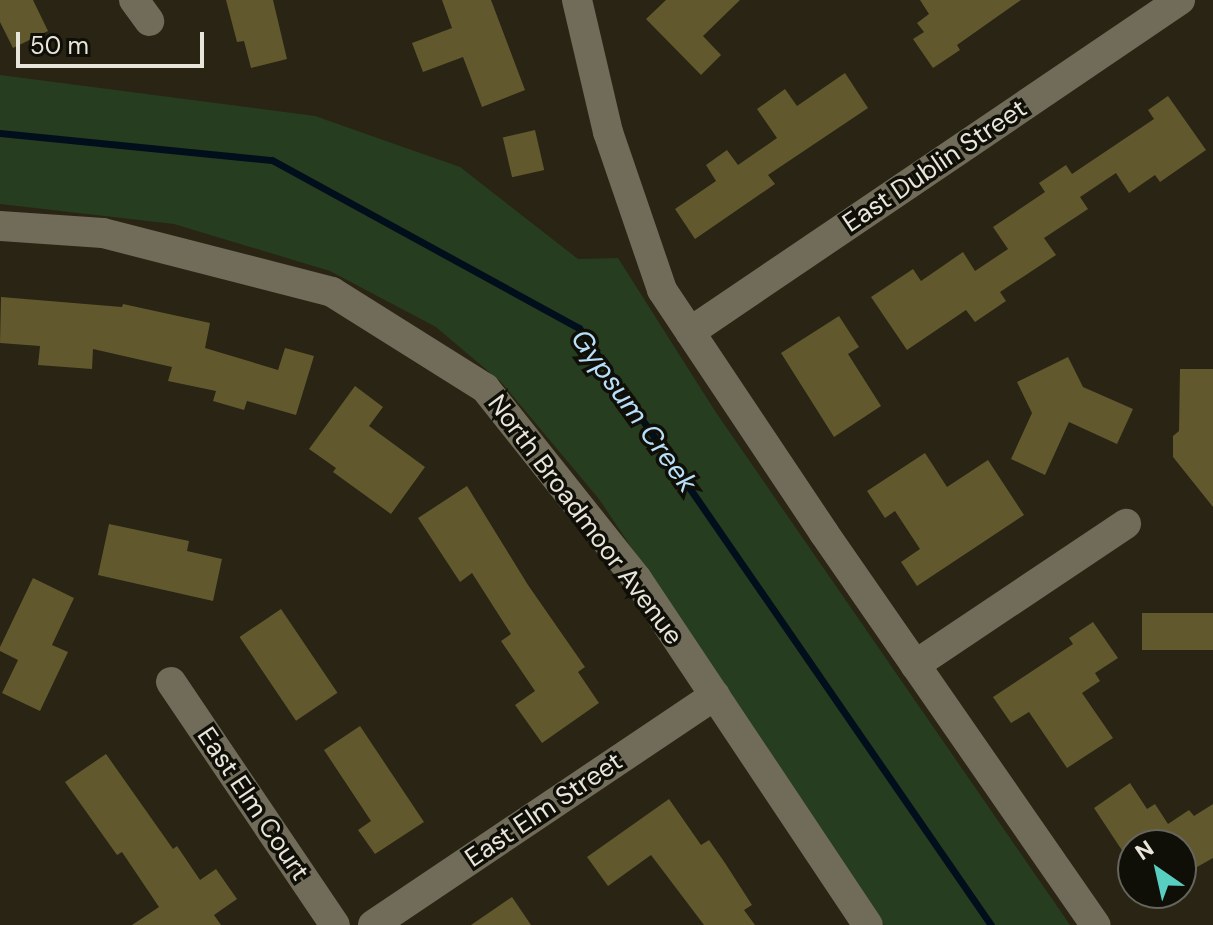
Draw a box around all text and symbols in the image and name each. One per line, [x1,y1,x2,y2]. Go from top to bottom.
scale bar [20,16,208,66]
text: 50 m [30,30,89,61]
street label: East Dublin Street [837,93,1033,239]
water label: Gypsum Creek [564,323,704,499]
street label: North Broadmoor Avenue [481,389,689,651]
street label: East Elm Court [190,722,316,886]
street label: East Elm Street [460,746,628,874]
north arrow [1117,829,1197,909]
text: N [1130,834,1159,867]

